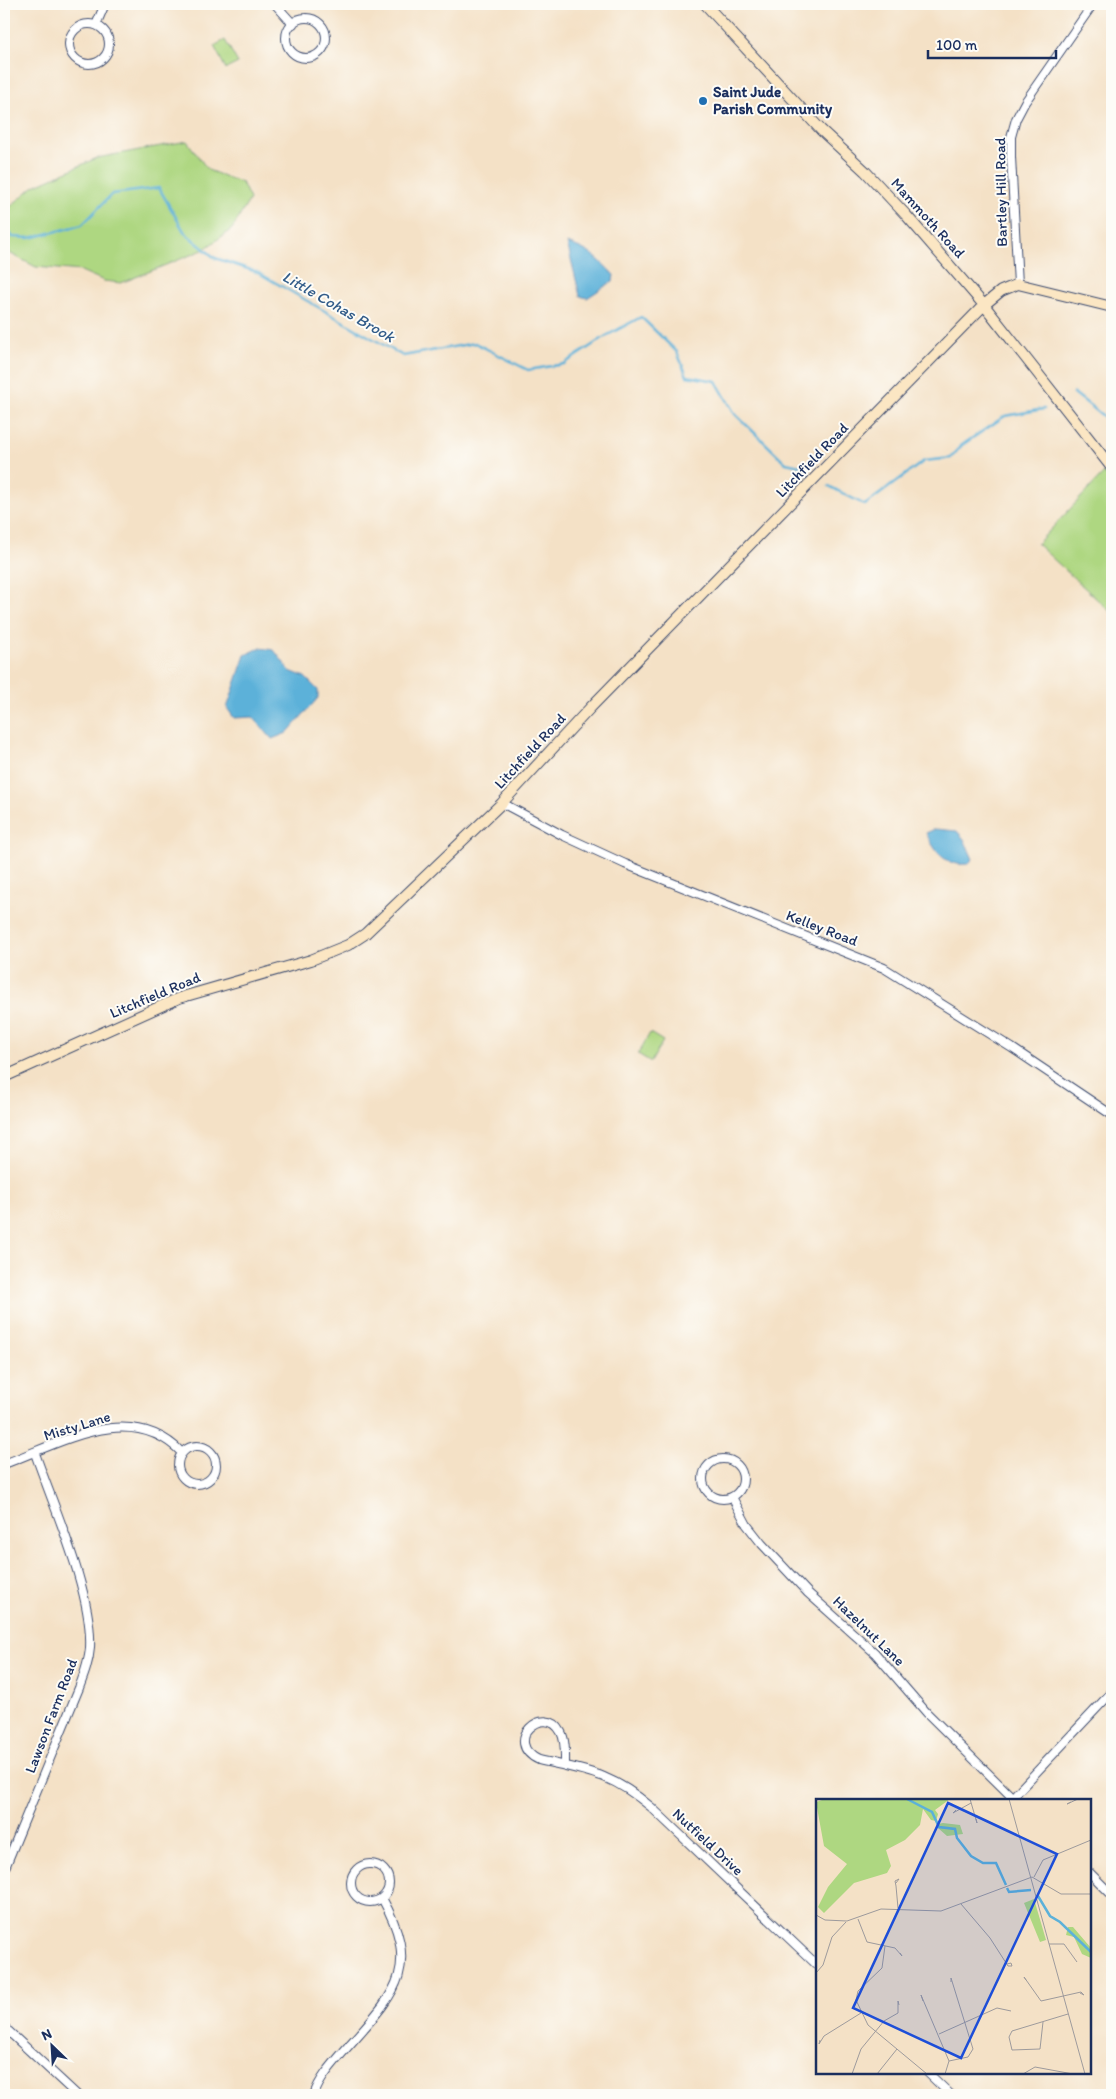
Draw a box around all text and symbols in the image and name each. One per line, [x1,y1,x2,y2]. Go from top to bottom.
scale bar [928,28,1056,60]
text: 100 m [936,36,978,54]
place label: Saint Jude Parish Community [713,83,833,119]
marker: Saint Jude Parish Community [697,95,709,107]
street label: Bartley Hill Road [991,136,1011,247]
street label: Mammoth Road [887,174,969,262]
water label: Little Cohas Brook [279,267,399,347]
street label: Litchfield Road [772,419,852,501]
street label: Litchfield Road [490,709,570,793]
street label: Kelley Road [784,906,861,950]
street label: Litchfield Road [107,968,203,1022]
street label: Misty Lane [41,1407,113,1445]
street label: Hazelnut Lane [829,1592,909,1670]
street label: Lawson Farm Road [21,1656,81,1776]
inset map [816,1799,1091,2074]
street label: Nutfield Drive [669,1805,747,1879]
north arrow [28,2022,78,2072]
text: N [39,2025,55,2044]

